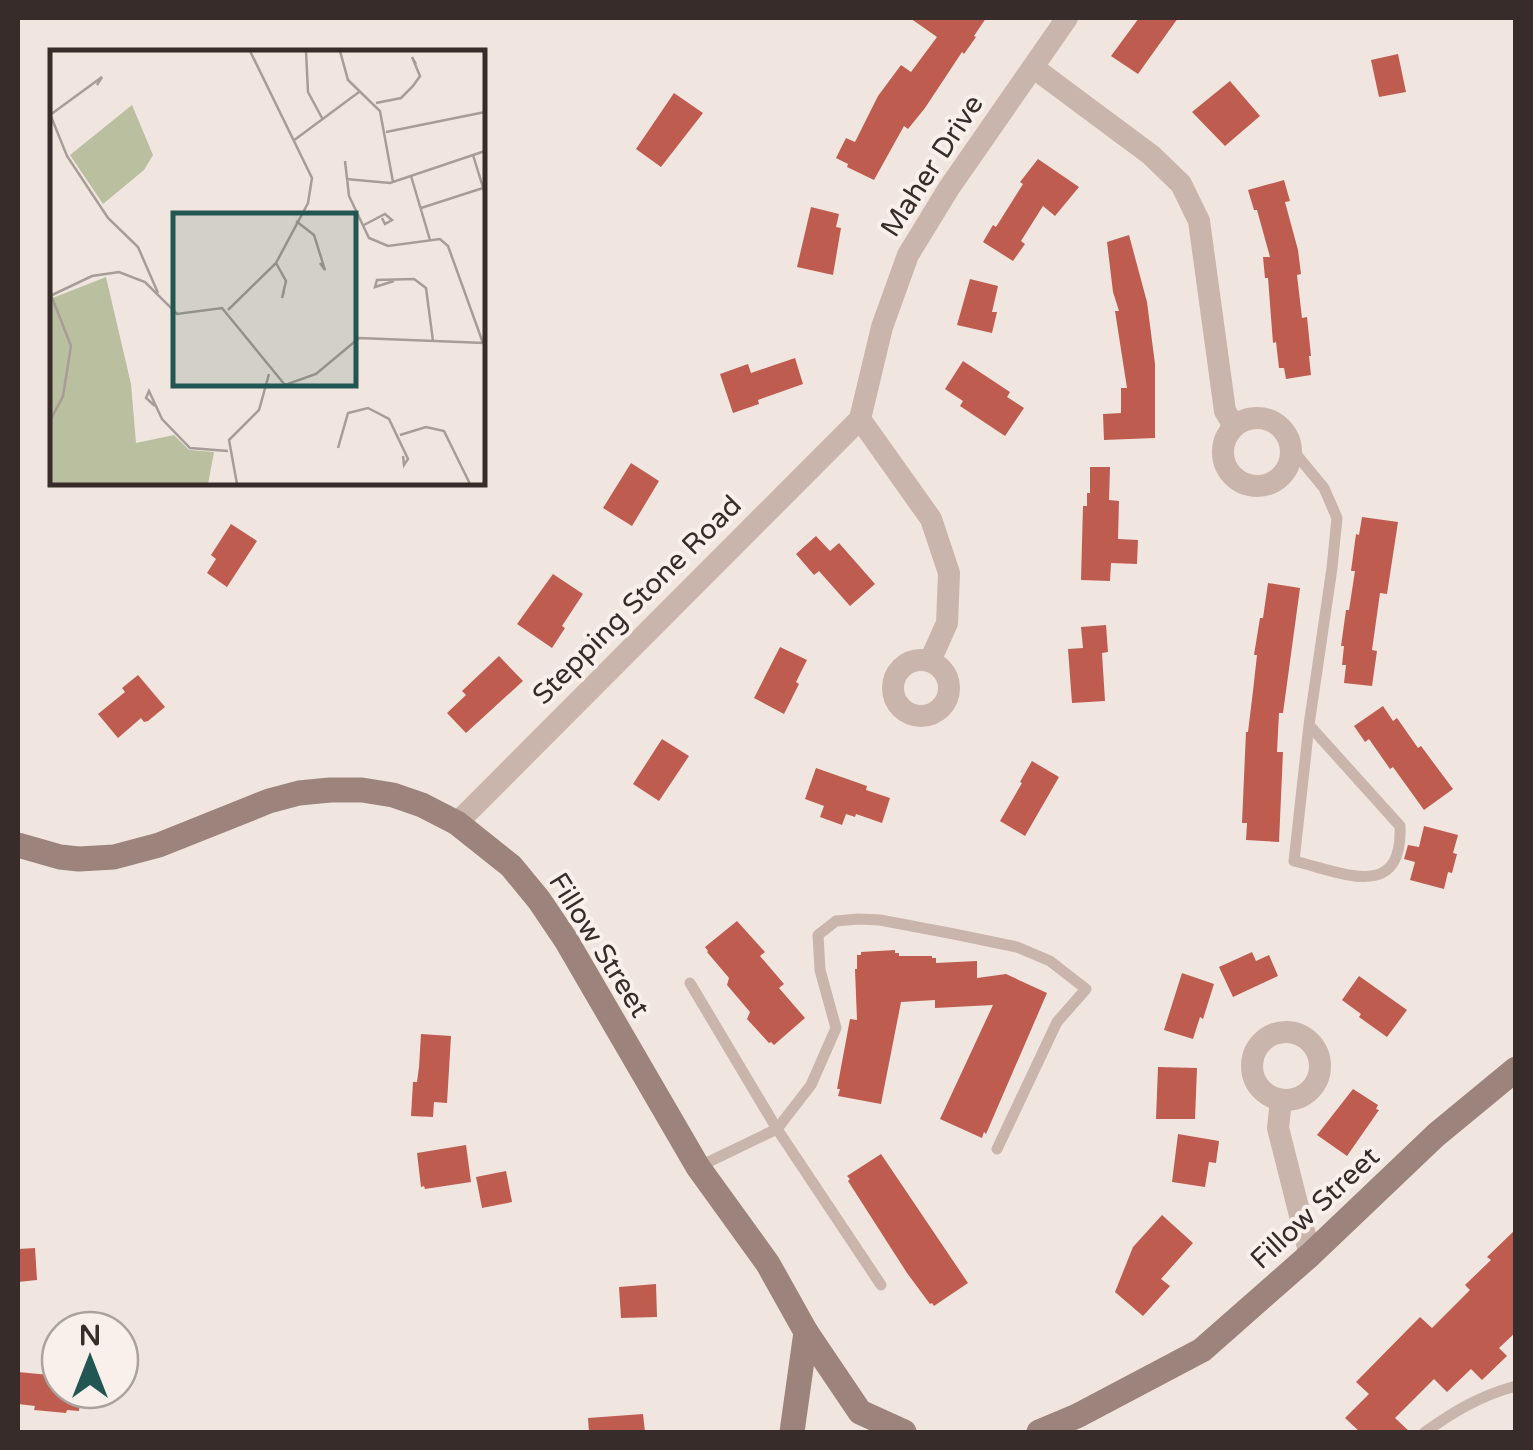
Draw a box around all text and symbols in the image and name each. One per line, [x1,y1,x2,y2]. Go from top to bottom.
inset map [50,50,485,485]
street label: Maher Drive [873,89,991,243]
street label: Stepping Stone Road [525,488,749,712]
street label: Fillow Street [541,866,657,1024]
street label: Fillow Street [1243,1139,1387,1276]
north arrow [40,1310,140,1410]
text: N [79,1319,101,1353]

